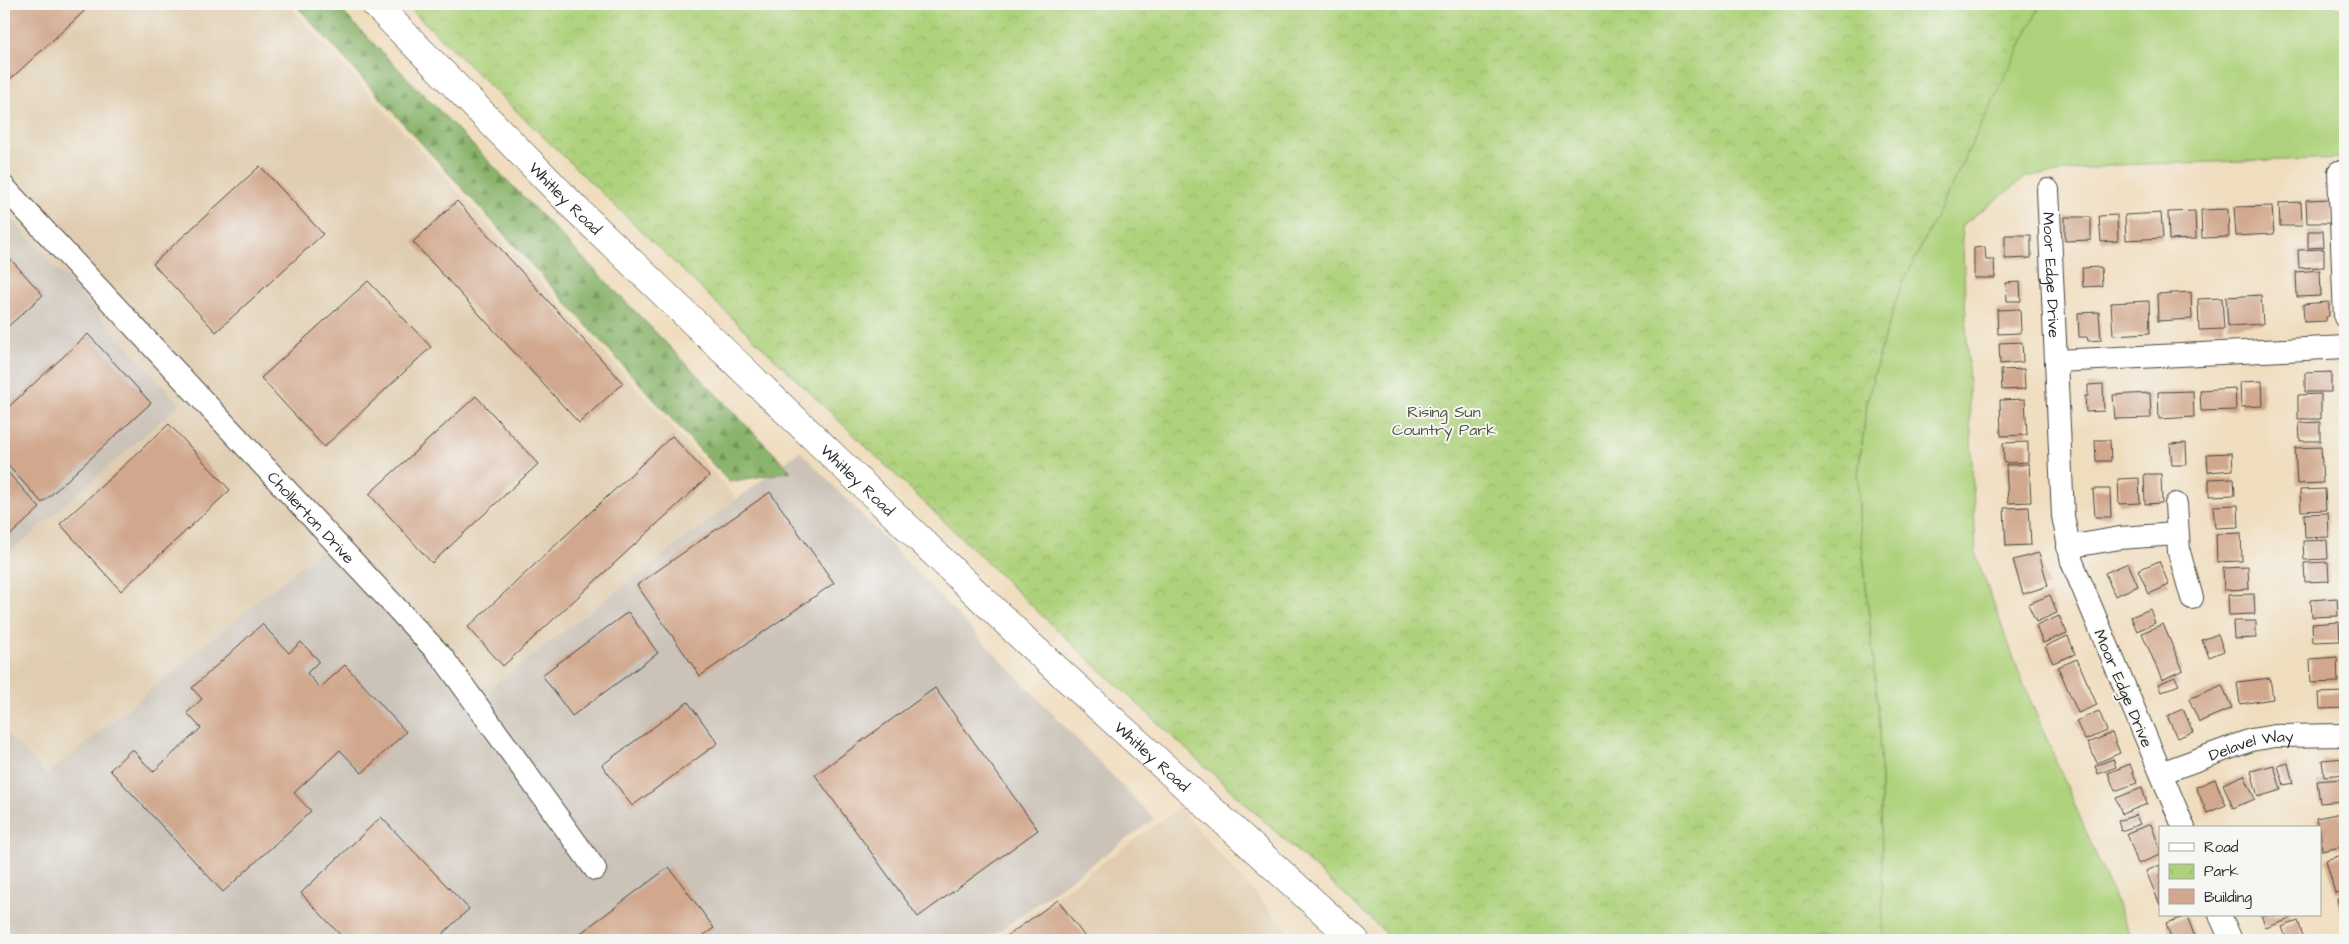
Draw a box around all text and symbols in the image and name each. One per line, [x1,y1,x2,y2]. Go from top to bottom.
street label: Whitley Road [524,157,606,240]
street label: Moor Edge Drive [2037,211,2065,339]
park label: Rising Sun Country Park [1392,401,1496,442]
street label: Whitley Road [815,440,899,521]
street label: Chollerton Drive [262,466,360,569]
street label: Moor Edge Drive [2087,626,2158,751]
street label: Whitley Road [1109,717,1194,797]
street label: Delavel Way [2206,726,2294,767]
legend [2159,826,2322,916]
text: Road [2204,837,2239,858]
text: Park [2204,861,2239,882]
text: Building [2204,887,2252,909]

